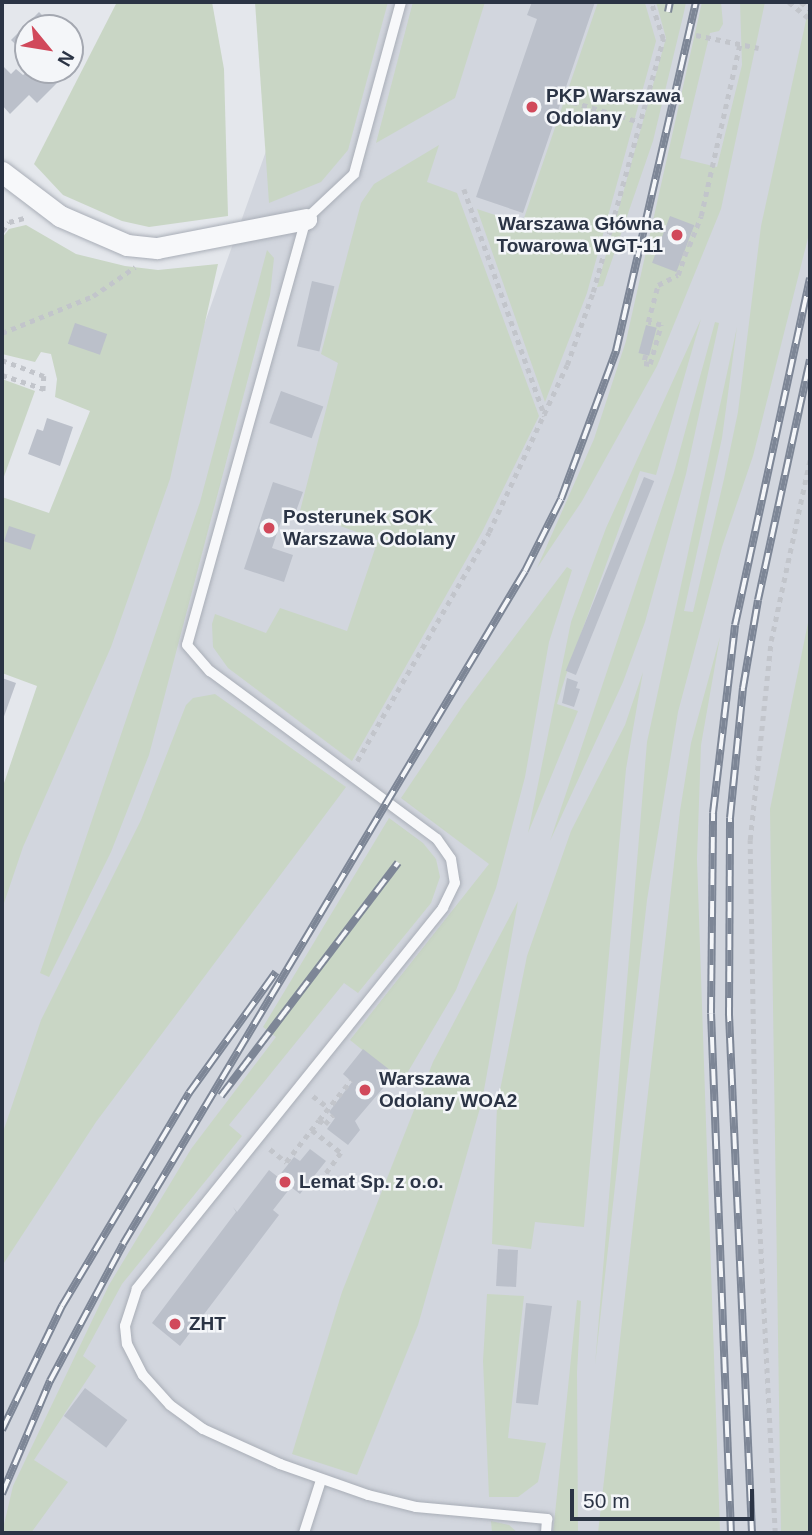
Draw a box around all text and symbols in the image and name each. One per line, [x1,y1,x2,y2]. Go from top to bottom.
north arrow [14,14,84,84]
text: N [53,48,78,70]
place label: PKP Warszawa Odolany [546,85,682,129]
marker: PKP Warszawa Odolany [524,99,540,115]
place label: Warszawa Główna Towarowa WGT-11 [497,213,663,257]
marker: Warszawa Główna Towarowa WGT-11 [669,227,685,243]
place label: Posterunek SOK Warszawa Odolany [283,506,455,550]
marker: Posterunek SOK Warszawa Odolany [261,520,277,536]
place label: Warszawa Odolany WOA2 [379,1068,517,1112]
marker: Warszawa Odolany WOA2 [357,1082,373,1098]
place label: Lemat Sp. z o.o. [299,1171,444,1193]
marker: Lemat Sp. z o.o. [277,1174,293,1190]
place label: ZHT [189,1313,226,1335]
marker: ZHT [167,1316,183,1332]
scale bar [574,1476,758,1520]
text: 50 m [583,1489,630,1512]

